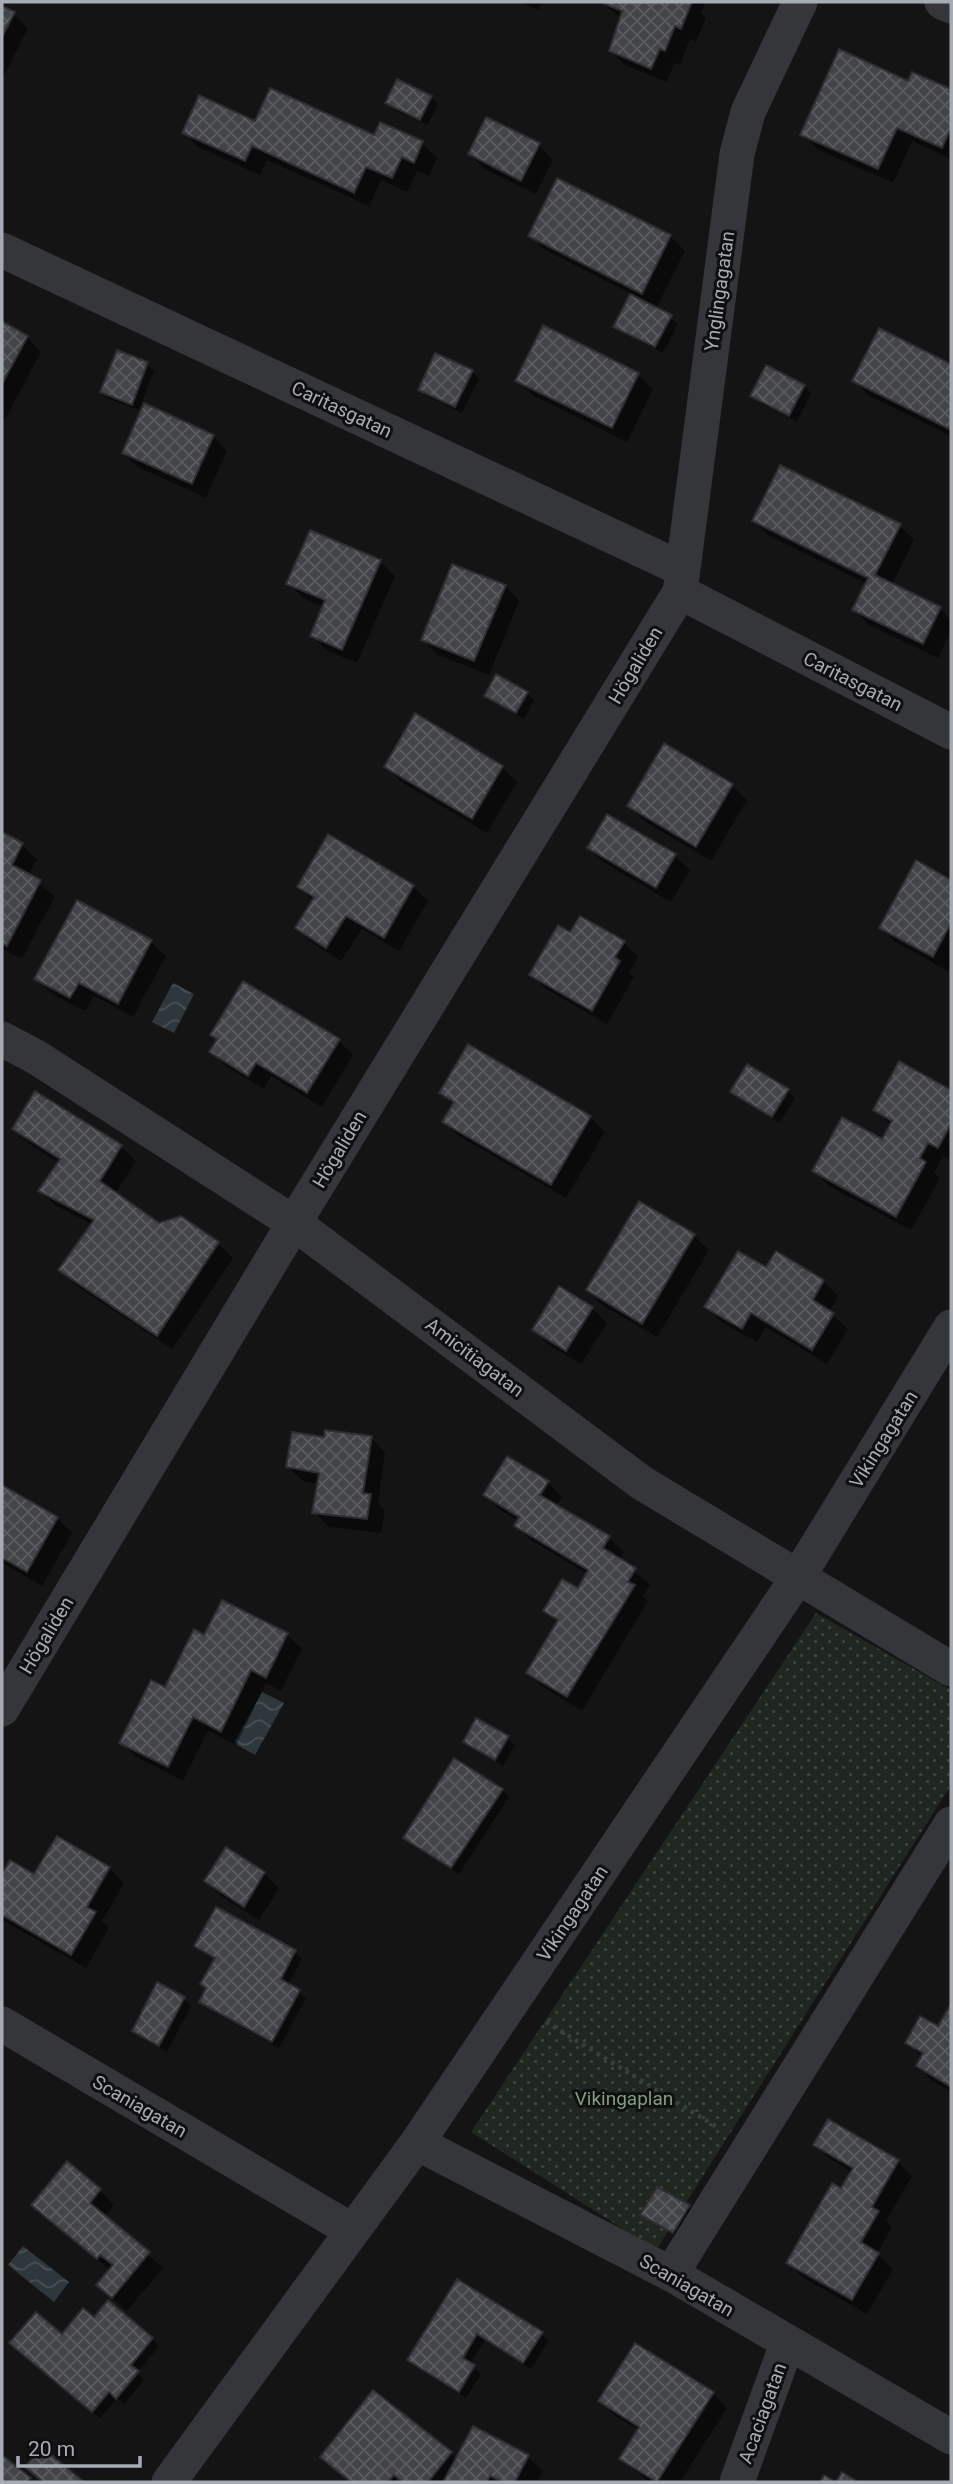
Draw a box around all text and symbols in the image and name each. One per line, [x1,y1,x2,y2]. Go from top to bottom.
street label: Ynglingagatan [700,230,739,353]
street label: Caritasgatan [288,376,396,443]
street label: Högaliden [603,623,667,708]
street label: Caritasgatan [799,647,906,716]
street label: Högaliden [307,1107,371,1192]
street label: Amicitiagatan [421,1313,529,1402]
street label: Vikingagatan [844,1386,922,1492]
street label: Högaliden [14,1593,78,1678]
street label: Vikingagatan [532,1861,613,1966]
street label: Scaniagatan [89,2070,191,2143]
park label: Vikingaplan [575,2087,673,2110]
street label: Scaniagatan [636,2249,738,2322]
street label: Acaciagatan [734,2360,791,2467]
scale bar [18,2424,140,2468]
text: 20 m [28,2437,75,2461]

